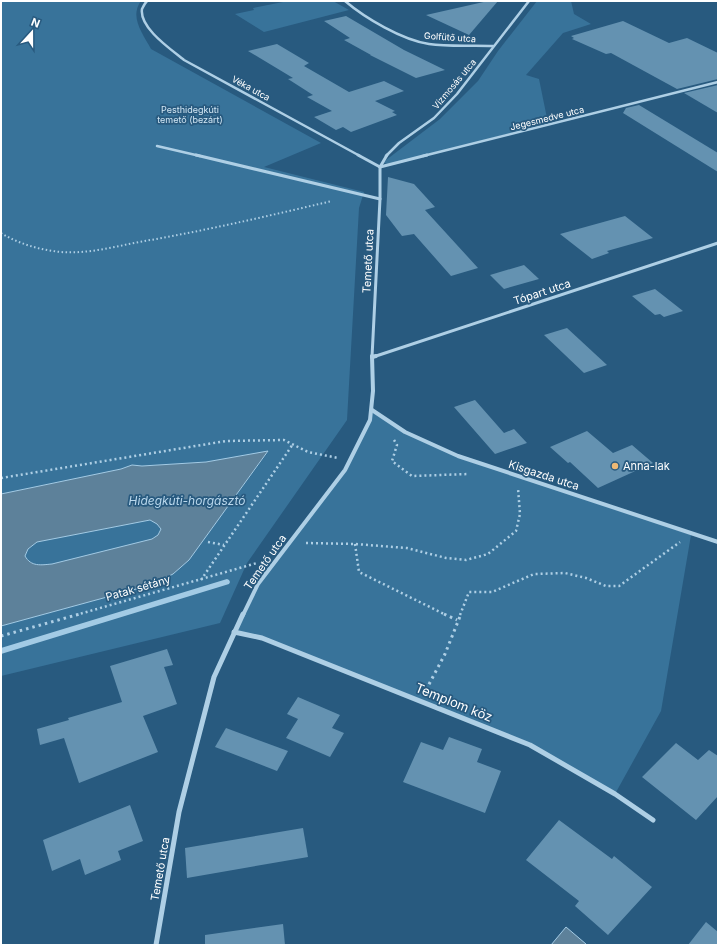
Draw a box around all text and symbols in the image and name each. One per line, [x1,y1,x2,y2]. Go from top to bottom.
north arrow [12,12,52,52]
text: N [29,15,42,31]
street label: Golfütő utca [424,30,476,44]
street label: Vízmosás utca [430,57,478,111]
street label: Véka utca [230,73,272,103]
park label: Pesthidegkúti temető (bezárt) [157,104,223,125]
street label: Jegesmedve utca [509,104,585,132]
street label: Temető utca [359,228,377,294]
street label: Tópart utca [512,276,572,308]
street label: Kisgazda utca [507,457,581,493]
place label: Anna-lak [623,459,670,473]
marker: Anna-lak [610,461,620,471]
water label: Hidegkúti-horgásztó [129,493,245,508]
street label: Temető utca [241,532,289,592]
street label: Patak sétány [104,572,172,604]
street label: Templom köz [413,679,495,725]
street label: Temető utca [148,836,172,902]

